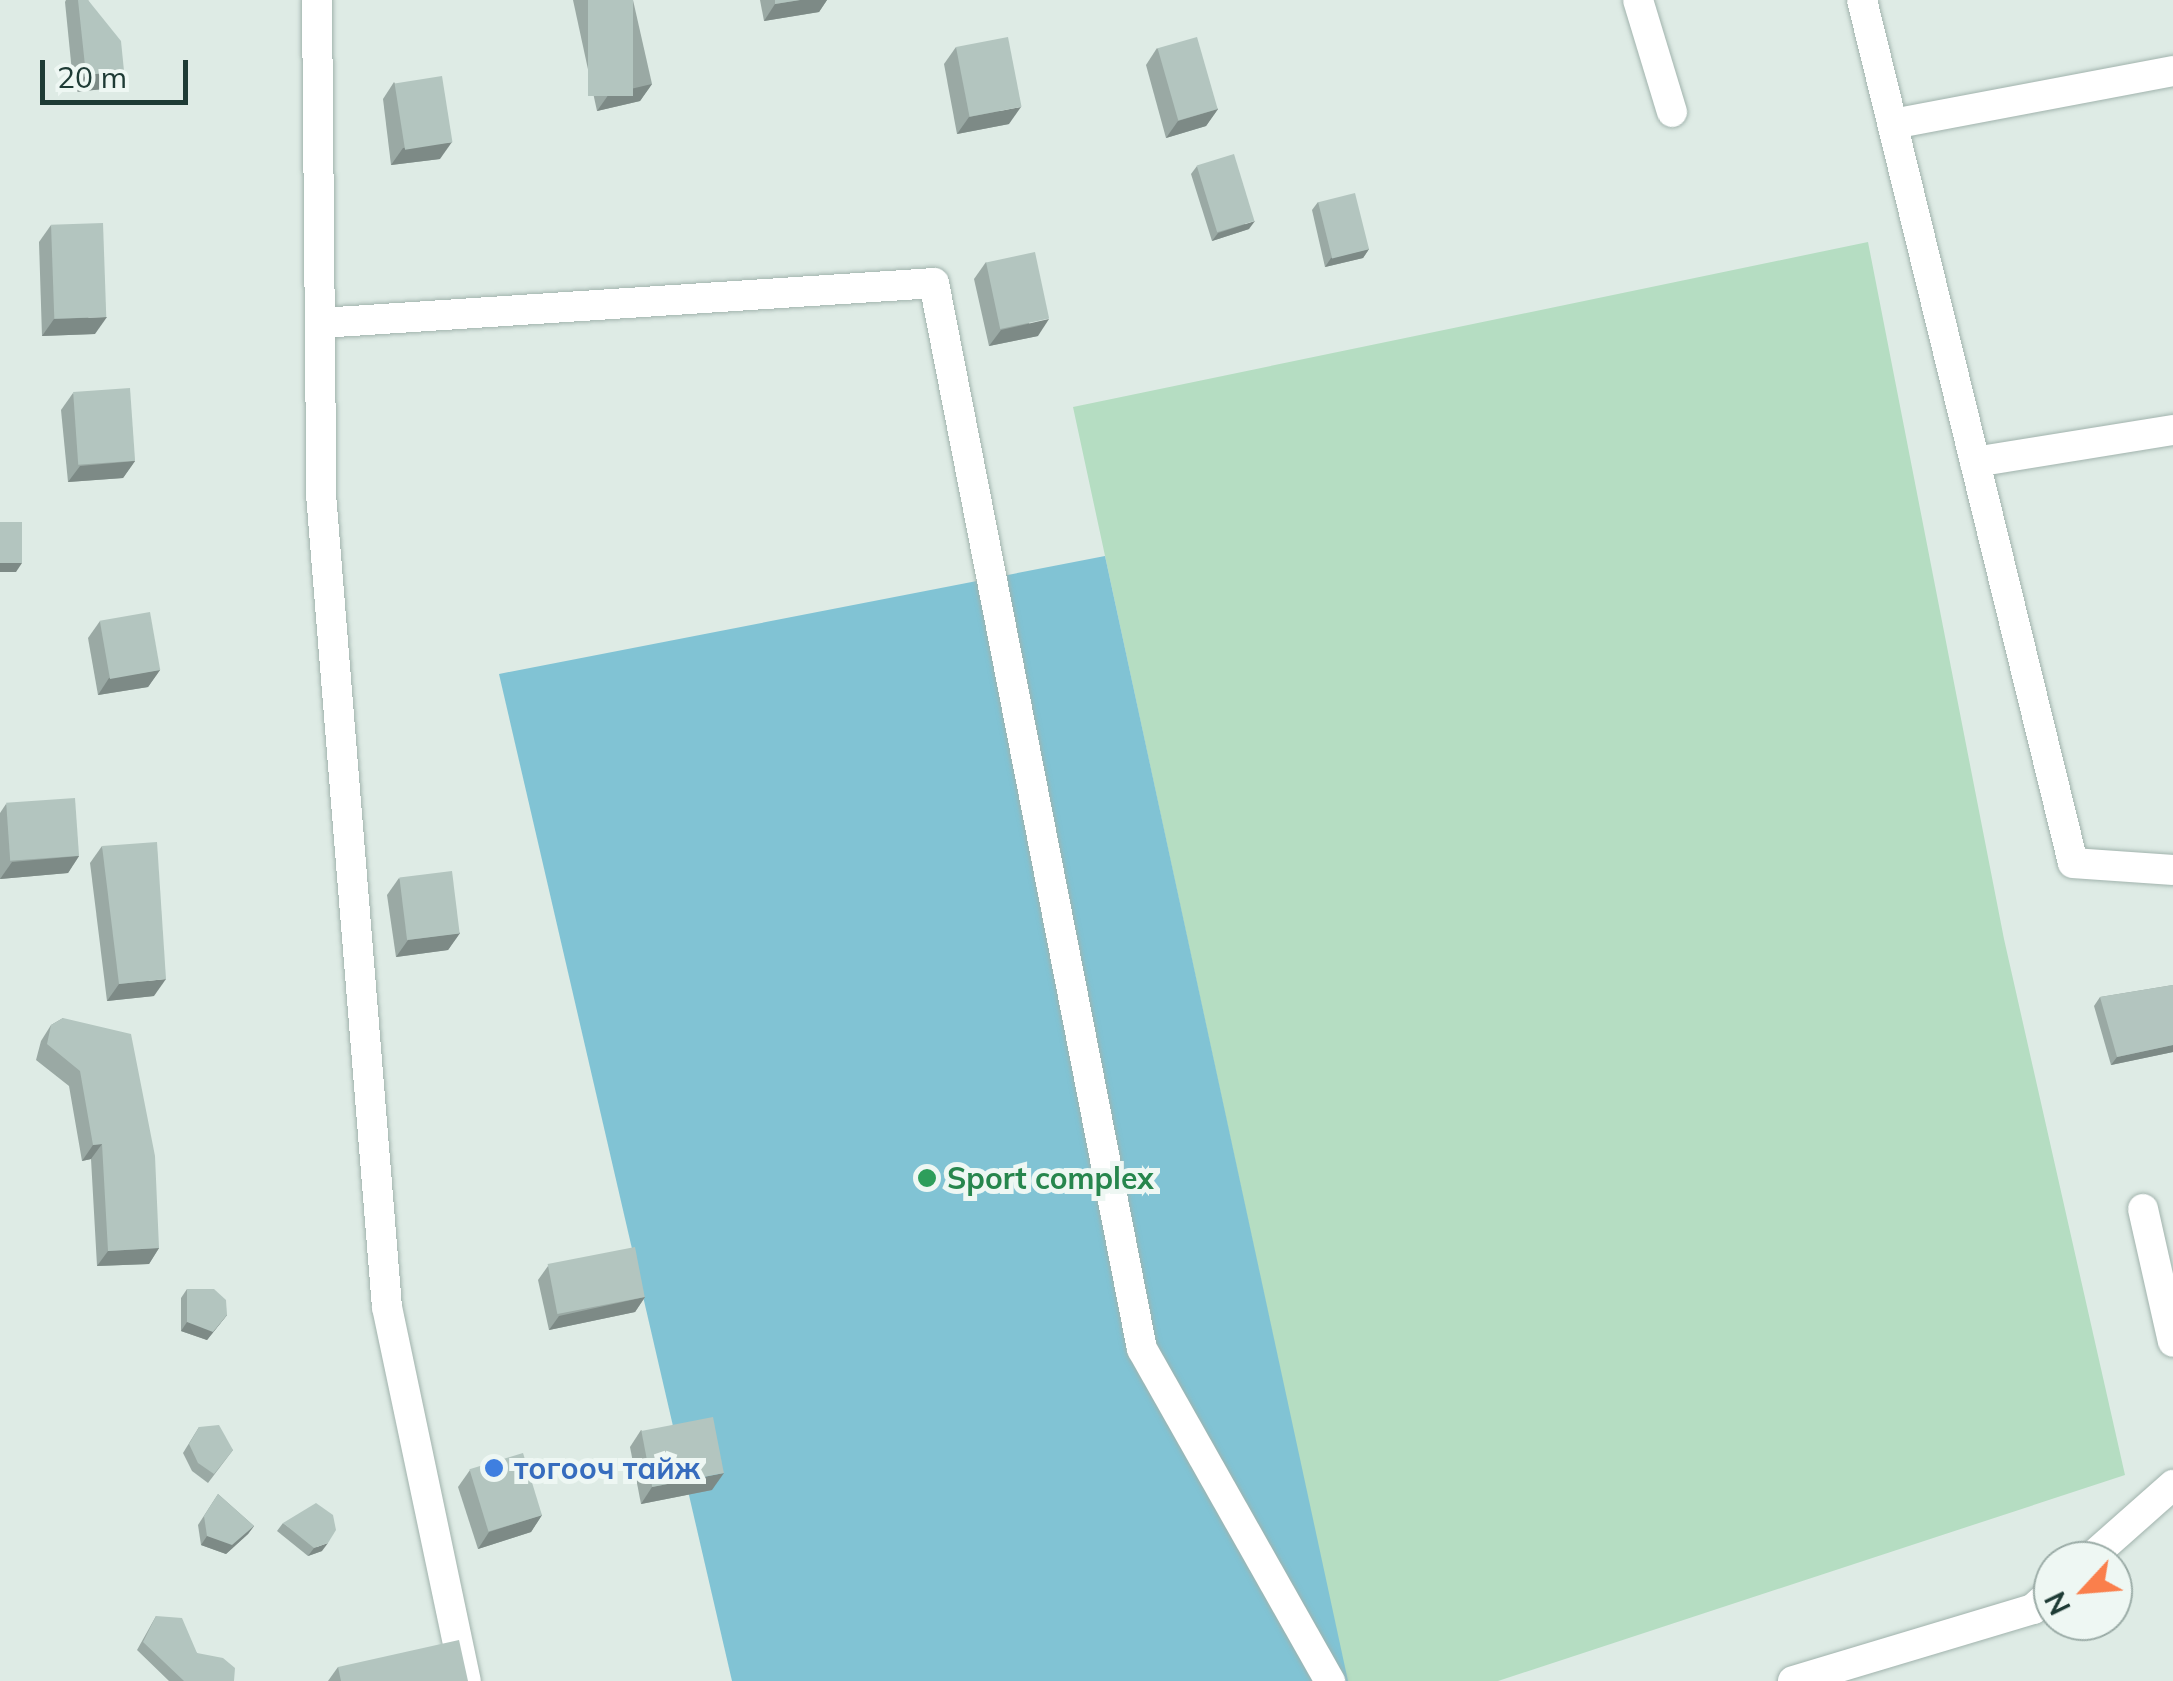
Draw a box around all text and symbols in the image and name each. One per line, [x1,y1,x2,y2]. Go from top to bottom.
scale bar [45,40,192,102]
text: 20 m [57,58,127,96]
place label: Sport complex [947,1160,1154,1196]
marker: Sport complex [916,1167,938,1189]
place label: тогооч тайж [514,1450,700,1486]
marker: тогооч тайж [483,1457,505,1479]
north arrow [2033,1541,2133,1641]
text: N [2037,1586,2078,1621]

